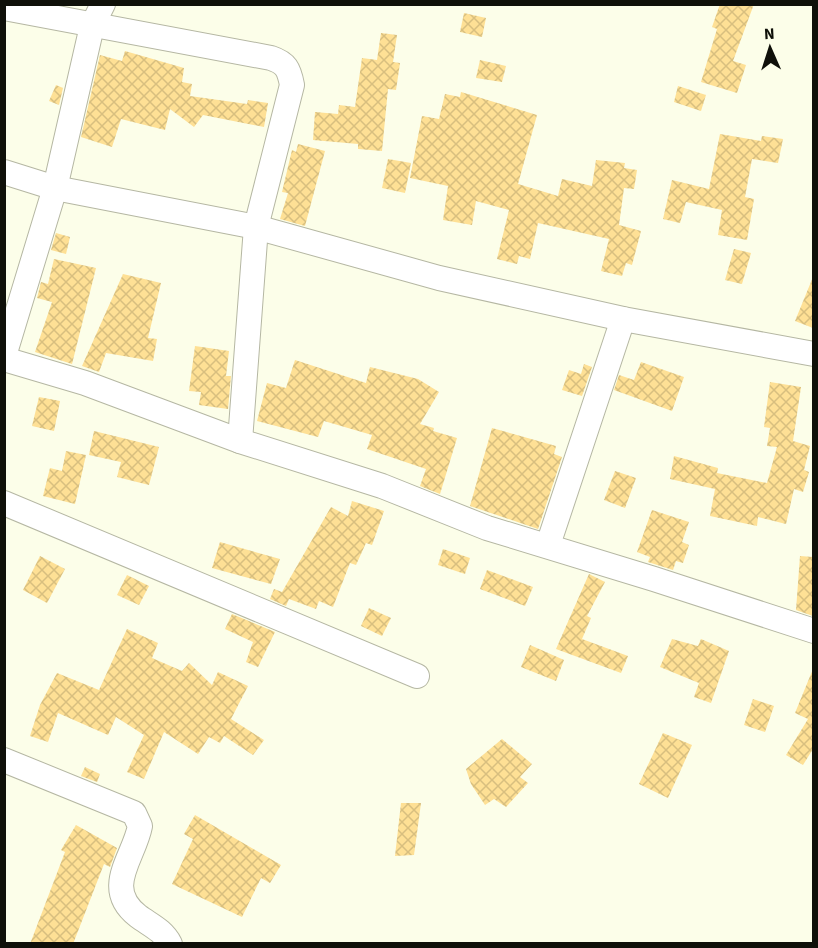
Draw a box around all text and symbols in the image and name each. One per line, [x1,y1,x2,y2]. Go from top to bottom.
north arrow [740,18,800,78]
text: N [763,23,775,45]

